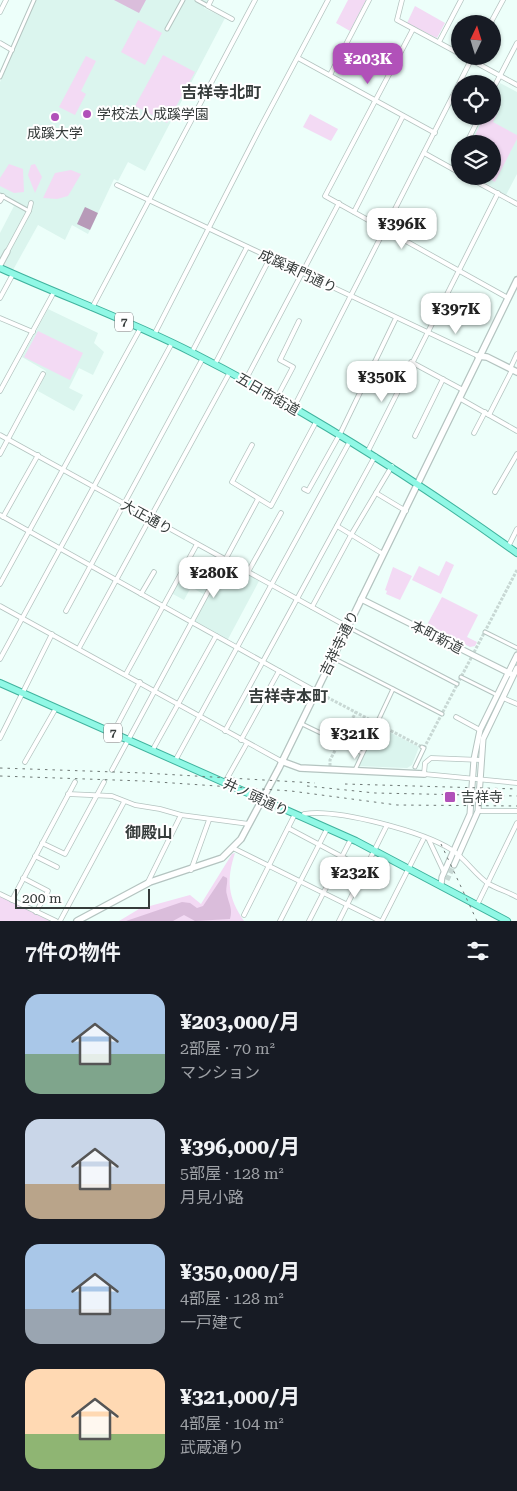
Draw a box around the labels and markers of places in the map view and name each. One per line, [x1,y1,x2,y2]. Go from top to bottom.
pin: ¥203K [333,42,403,85]
place label: 学校法人成蹊学園 [97,106,209,122]
marker: 学校法人成蹊学園 [81,108,93,120]
marker: 成蹊大学 [49,111,61,123]
place label: 成蹊大学 [27,125,83,141]
pin: ¥396K [367,208,437,250]
pin: ¥397K [421,292,491,335]
pin: ¥350K [347,360,417,403]
pin: ¥280K [179,556,249,599]
pin: ¥321K [320,718,390,760]
place label: 吉祥寺 [461,789,503,805]
marker: 吉祥寺 [443,790,457,804]
pin: ¥232K [320,856,390,899]

